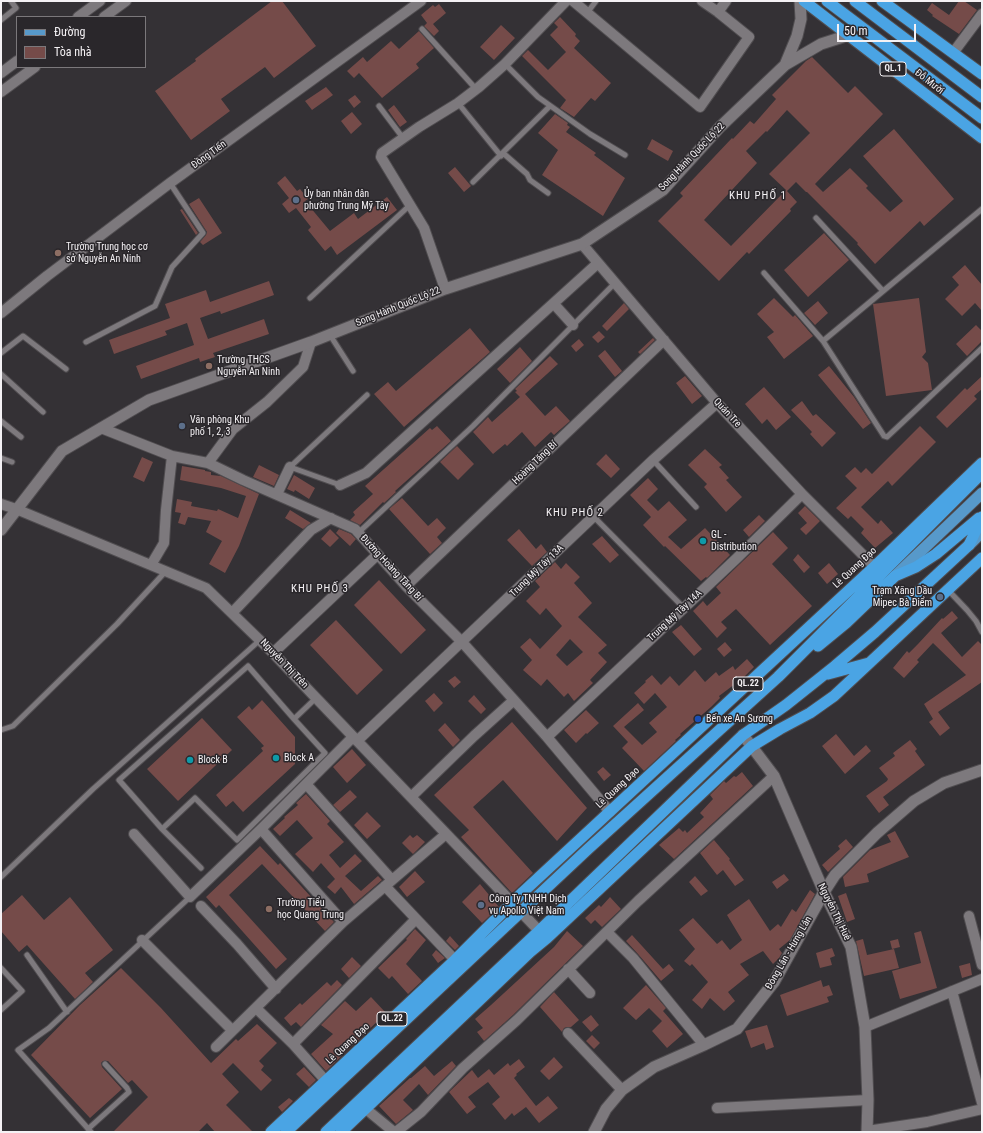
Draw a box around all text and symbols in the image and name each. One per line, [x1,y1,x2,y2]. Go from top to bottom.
legend [16,16,146,68]
scale bar [839,16,918,42]
text: 50 m [844,24,868,38]
text: Đường [54,25,85,39]
text: Tòa nhà [54,45,92,59]
road number: QL.1 [880,62,906,76]
street label: Đỗ Mười [912,67,946,97]
street label: Song Hành Quốc Lộ 22 [656,120,728,194]
street label: Đồng Tiến [189,138,229,172]
place label: Ủy ban nhân dân phường Trung Mỹ Tây [304,188,389,212]
district label: KHU PHỐ 1 [729,189,787,203]
marker: Ủy ban nhân dân phường Trung Mỹ Tây [291,195,301,205]
place label: Trường Trung học cơ sở Nguyễn An Ninh [66,241,148,264]
marker: Trường Trung học cơ sở Nguyễn An Ninh [53,248,63,258]
street label: Song Hành Quốc Lộ 22 [354,285,442,329]
place label: Trường THCS Nguyễn An Ninh [217,354,280,378]
marker: Trường THCS Nguyễn An Ninh [204,361,214,371]
street label: Quán Tre [711,396,743,430]
place label: Văn phòng Khu phố 1, 2, 3 [190,414,249,438]
marker: Văn phòng Khu phố 1, 2, 3 [177,421,187,431]
street label: Hoàng Tăng Bí [510,439,560,487]
district label: KHU PHỐ 2 [546,506,604,520]
place label: GL - Distribution [711,529,757,552]
street label: Đường Hoàng Tăng Bí [357,533,425,603]
marker: GL - Distribution [698,536,708,546]
street label: Trung Mỹ Tây 13A [508,542,566,600]
street label: Lê Quang Đạo [831,545,879,591]
district label: KHU PHỐ 3 [291,582,349,596]
place label: Trạm Xăng Dầu Mipec Bà Điểm [872,585,932,608]
street label: Trung Mỹ Tây 14A [645,588,705,644]
marker: Trạm Xăng Dầu Mipec Bà Điểm [935,592,945,602]
street label: Nguyễn Thị Trên [258,637,310,691]
road number: QL.22 [733,677,763,691]
place label: Bến xe An Sương [706,713,773,725]
marker: Bến xe An Sương [693,714,703,724]
place label: Block A [284,752,314,764]
marker: Block A [271,753,281,763]
place label: Block B [198,754,228,766]
marker: Block B [185,755,195,765]
street label: Lê Quang Đạo [594,765,642,811]
street label: Nguyễn Thị Huê [815,881,853,943]
place label: Công Ty TNHH Dịch vụ Apollo Việt Nam [489,893,567,916]
place label: Trường Tiểu học Quang Trung [277,897,344,920]
marker: Công Ty TNHH Dịch vụ Apollo Việt Nam [476,900,486,910]
marker: Trường Tiểu học Quang Trung [264,904,274,914]
street label: Đông Lân - Hưng Lân [763,914,815,992]
road number: QL.22 [377,1012,407,1026]
street label: Lê Quang Đạo [324,1021,372,1067]

